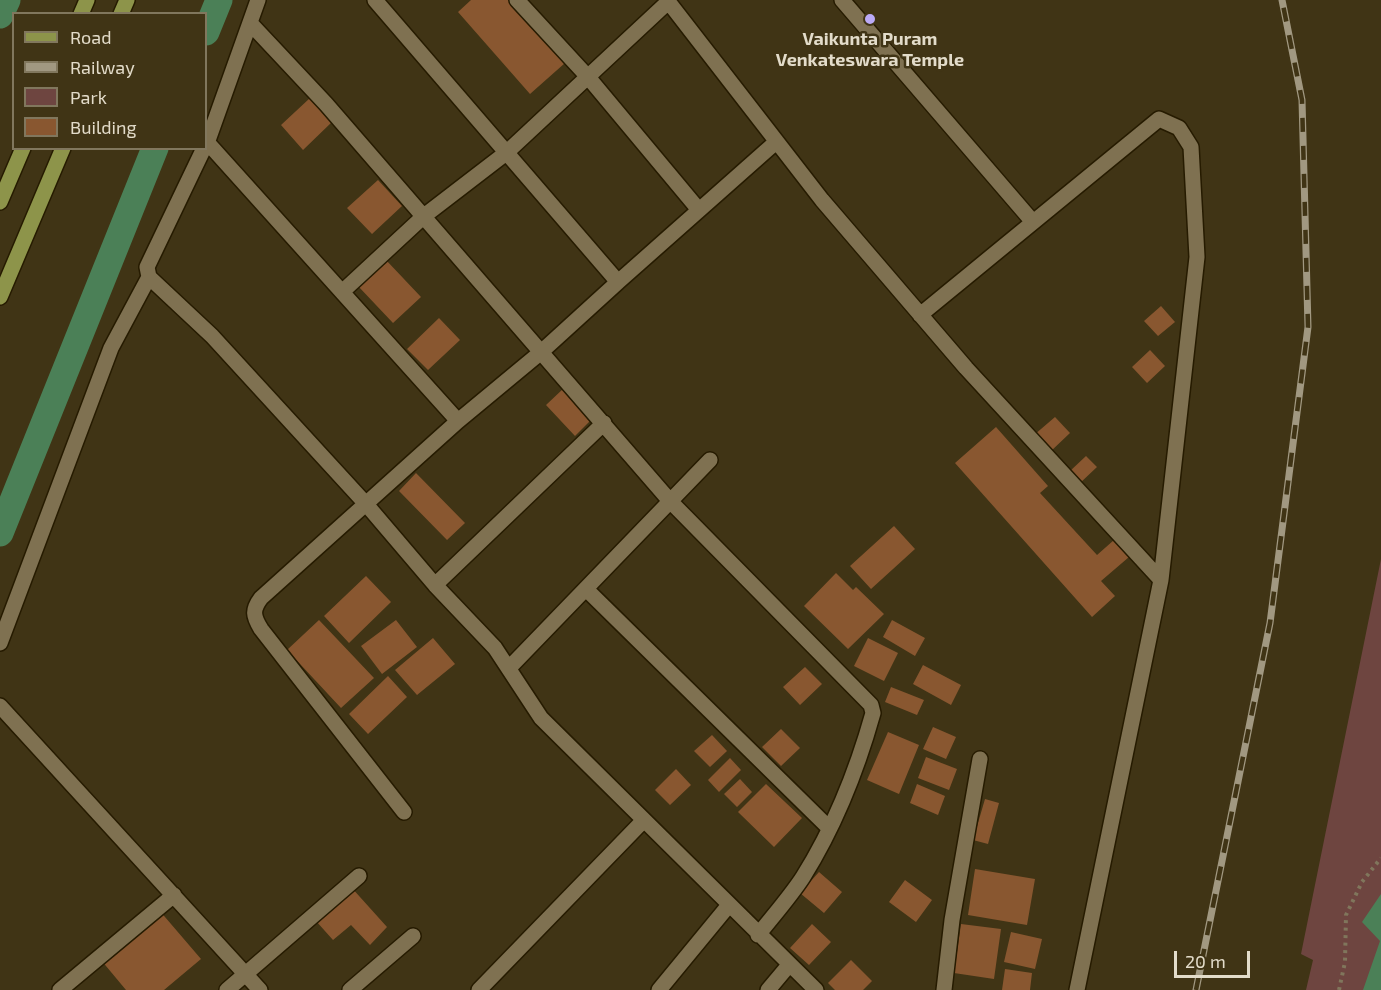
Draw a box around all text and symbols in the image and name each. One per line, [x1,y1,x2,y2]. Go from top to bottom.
legend [12,12,207,150]
marker: Vaikunta Puram Venkateswara Temple [863,12,877,26]
text: Road [70,26,111,48]
place label: Vaikunta Puram Venkateswara Temple [776,28,964,70]
text: Railway [70,56,135,78]
text: Park [70,86,107,108]
text: Building [70,116,137,138]
scale bar [1177,939,1254,977]
text: 20 m [1185,950,1226,972]

